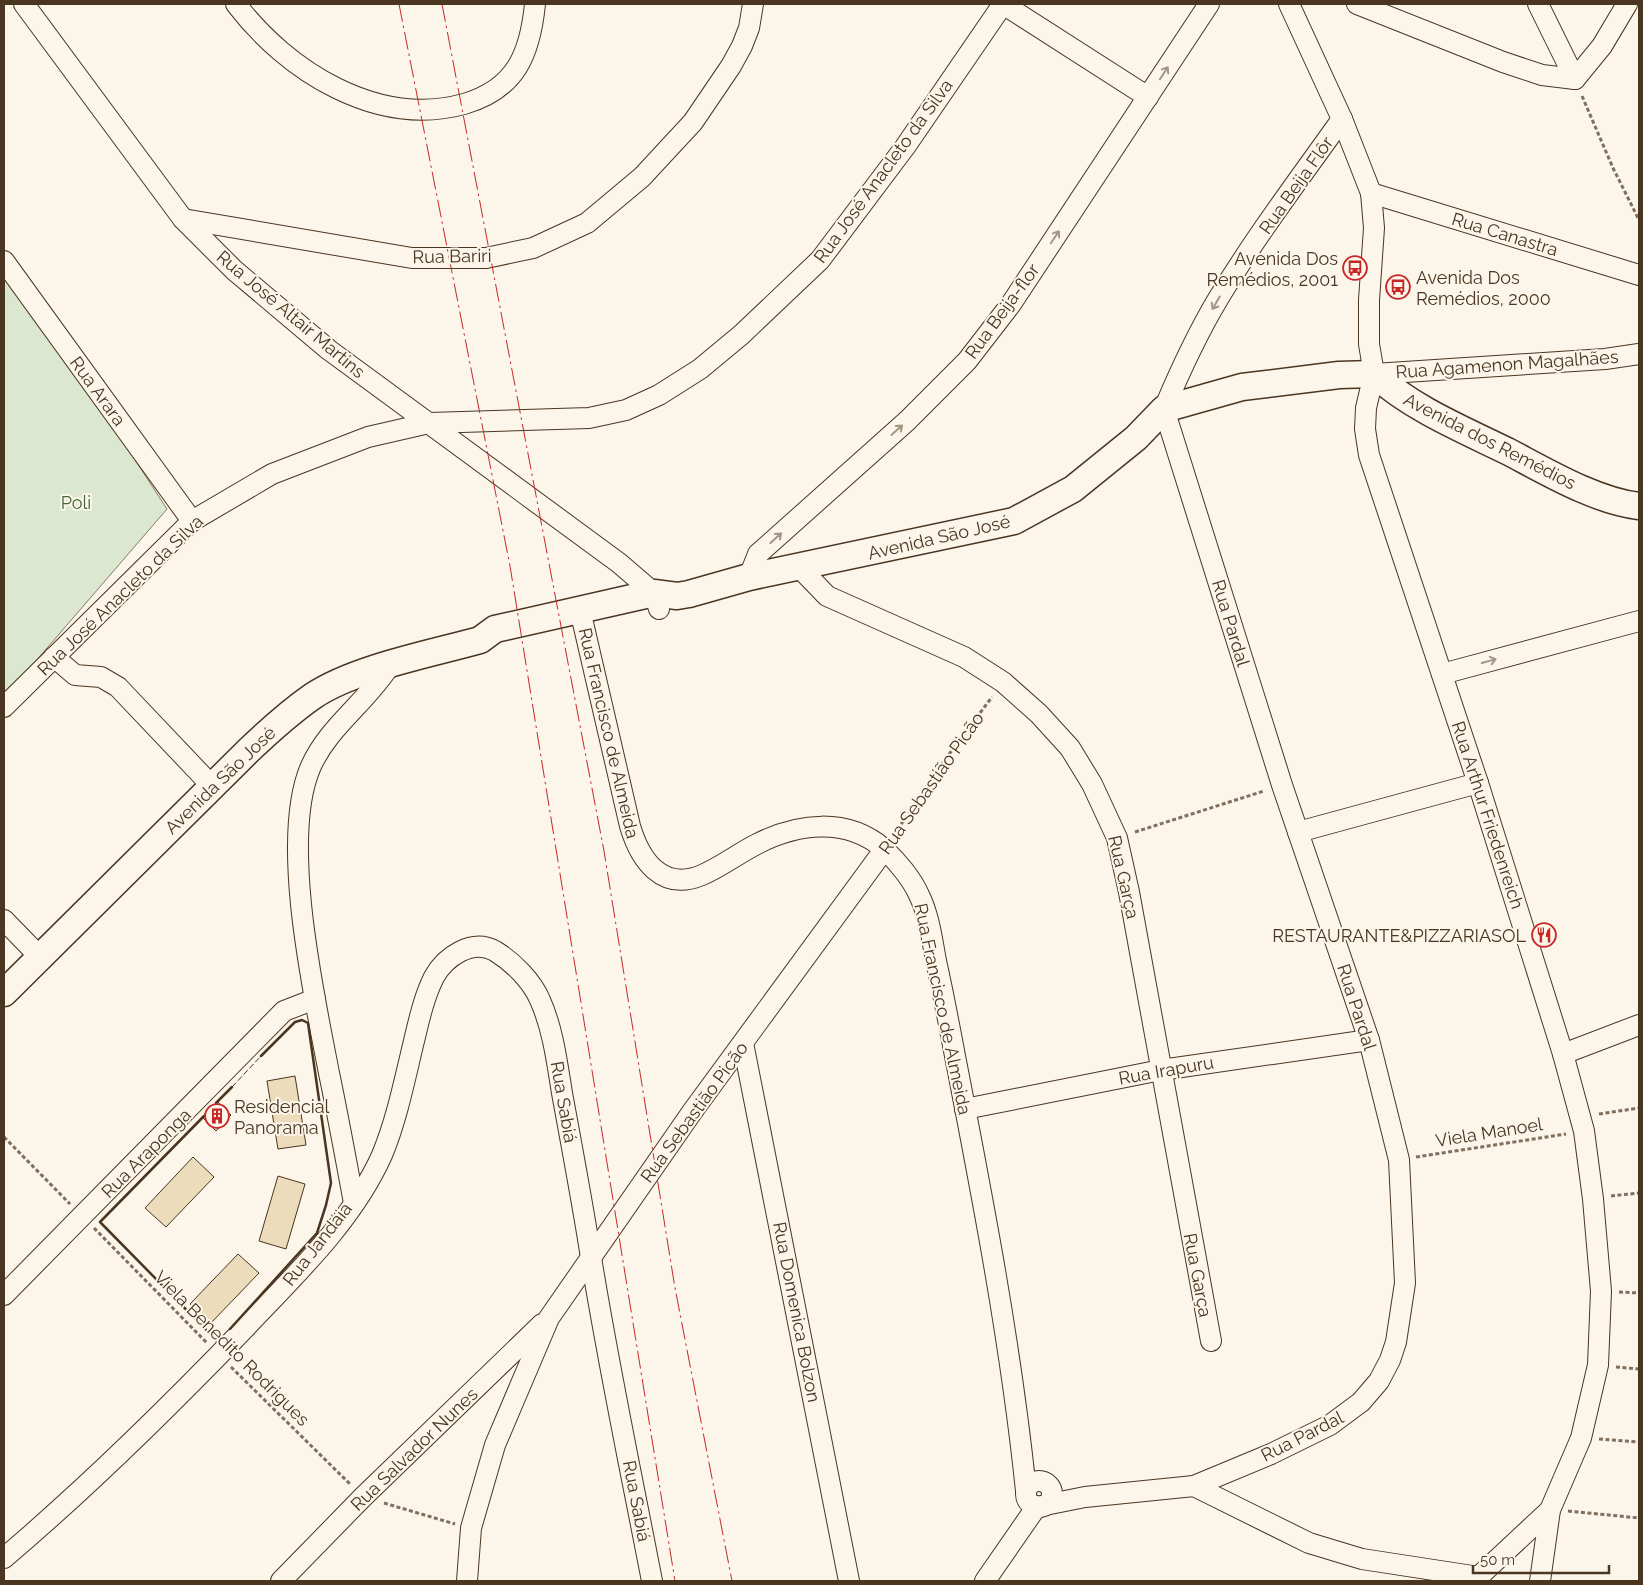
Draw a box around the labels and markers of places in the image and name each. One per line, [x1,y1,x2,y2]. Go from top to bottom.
place label: Avenida Dos Remédios, 2001 [1207,248,1338,290]
bus stop icon: Avenida Dos Remédios, 2001 [1342,255,1368,281]
place label: Avenida Dos Remédios, 2000 [1416,267,1551,309]
bus stop icon: Avenida Dos Remédios, 2000 [1385,274,1411,300]
restaurant icon: RESTAURANTE&PIZZARIASOL [1531,922,1557,948]
place label: RESTAURANTE&PIZZARIASOL [1272,925,1526,946]
place label: Residencial Panorama [234,1096,330,1138]
building icon: Residencial Panorama [204,1103,230,1129]

